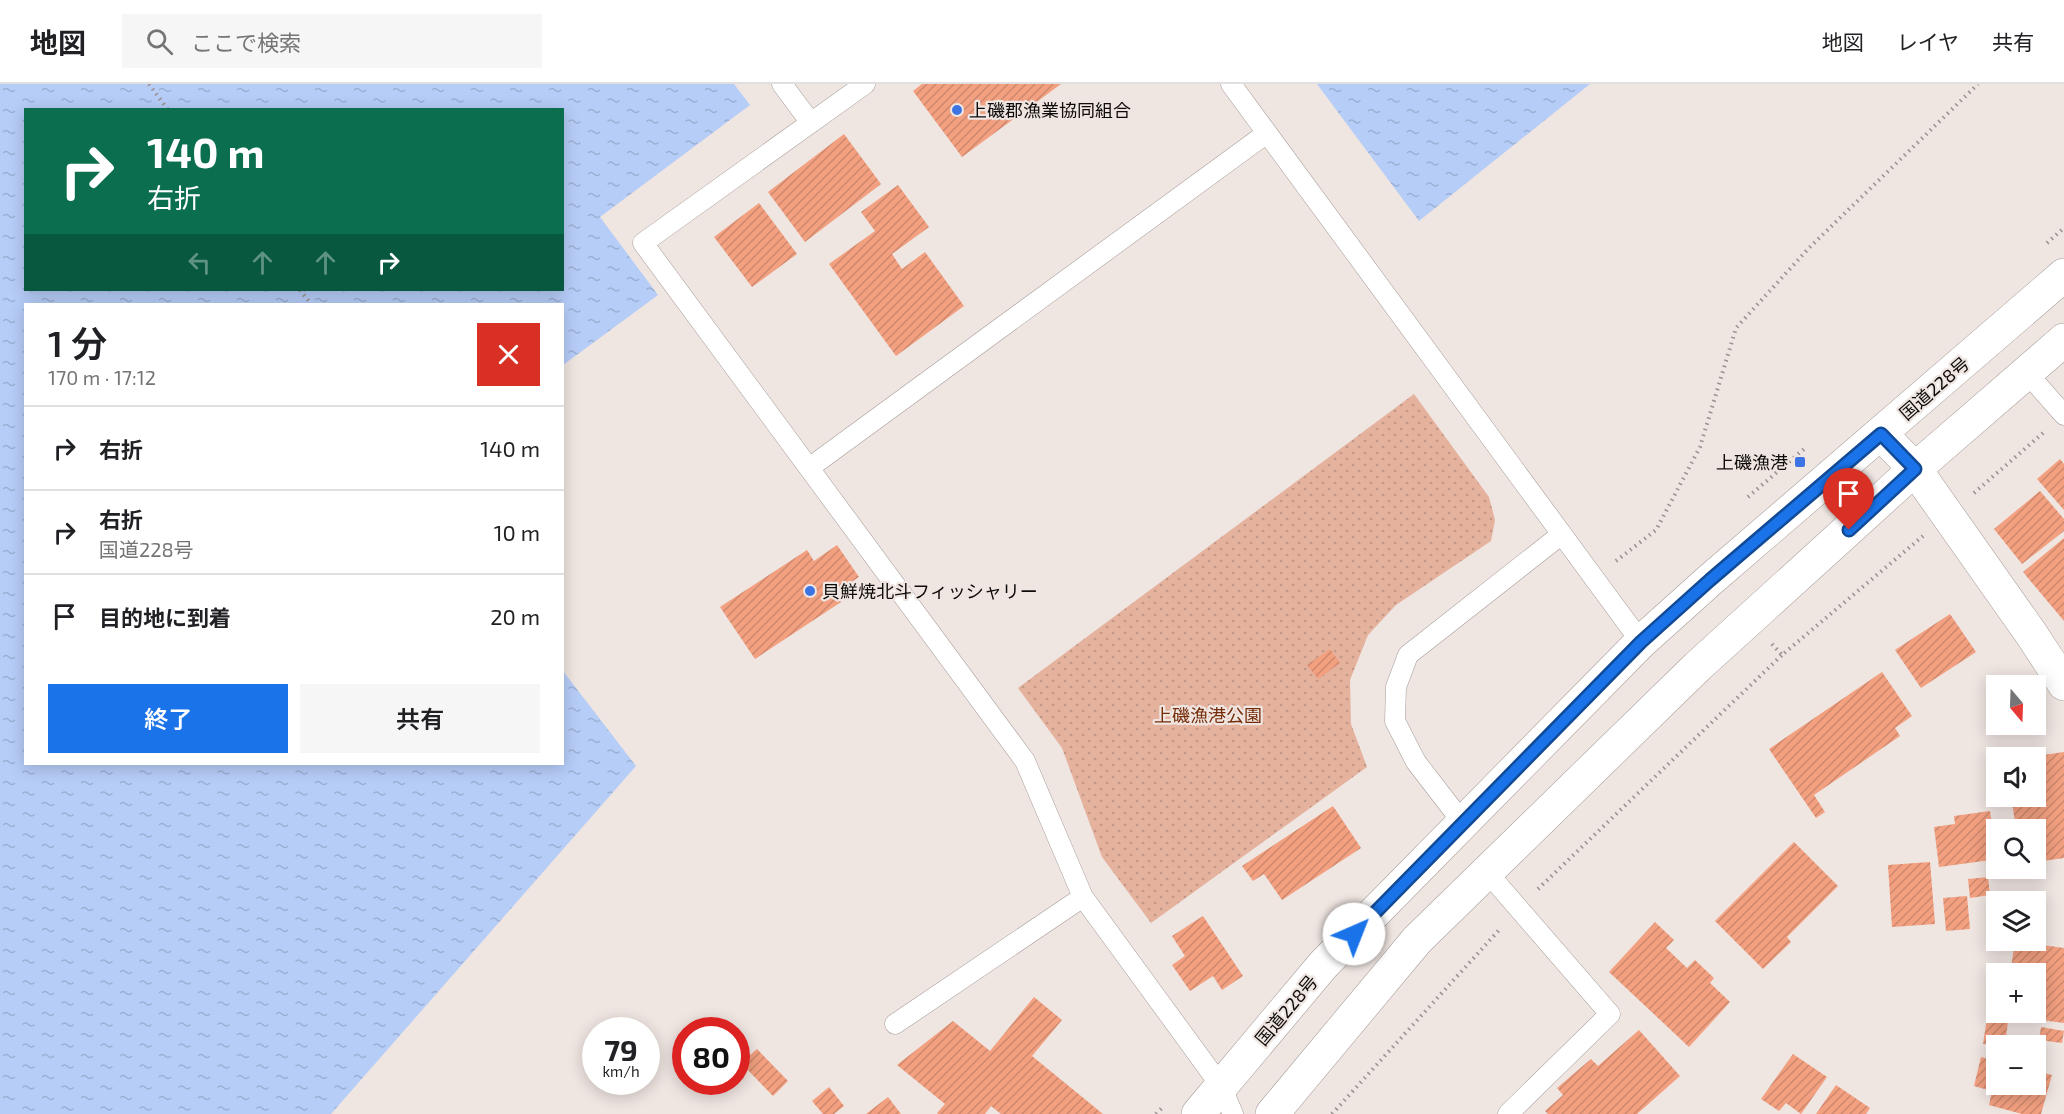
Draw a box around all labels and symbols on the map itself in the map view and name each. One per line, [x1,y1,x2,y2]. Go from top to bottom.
place label: 上磯郡漁業協同組合 [969,99,1131,121]
marker: 上磯郡漁業協同組合 [950,103,964,117]
street label: 国道228号 [1895,352,1973,424]
place label: 上磯漁港 [1716,451,1788,473]
marker: 上磯漁港 [1793,455,1807,469]
pin [1823,468,1874,530]
place label: 貝鮮焼北斗フィッシャリー [822,580,1038,602]
marker: 貝鮮焼北斗フィッシャリー [803,584,817,598]
north arrow [1986,675,2046,735]
park label: 上磯漁港公園 [1154,704,1262,726]
position arrow [1322,902,1386,966]
street label: 国道228号 [1250,970,1322,1050]
speed limit sign: 80 [672,1017,750,1095]

